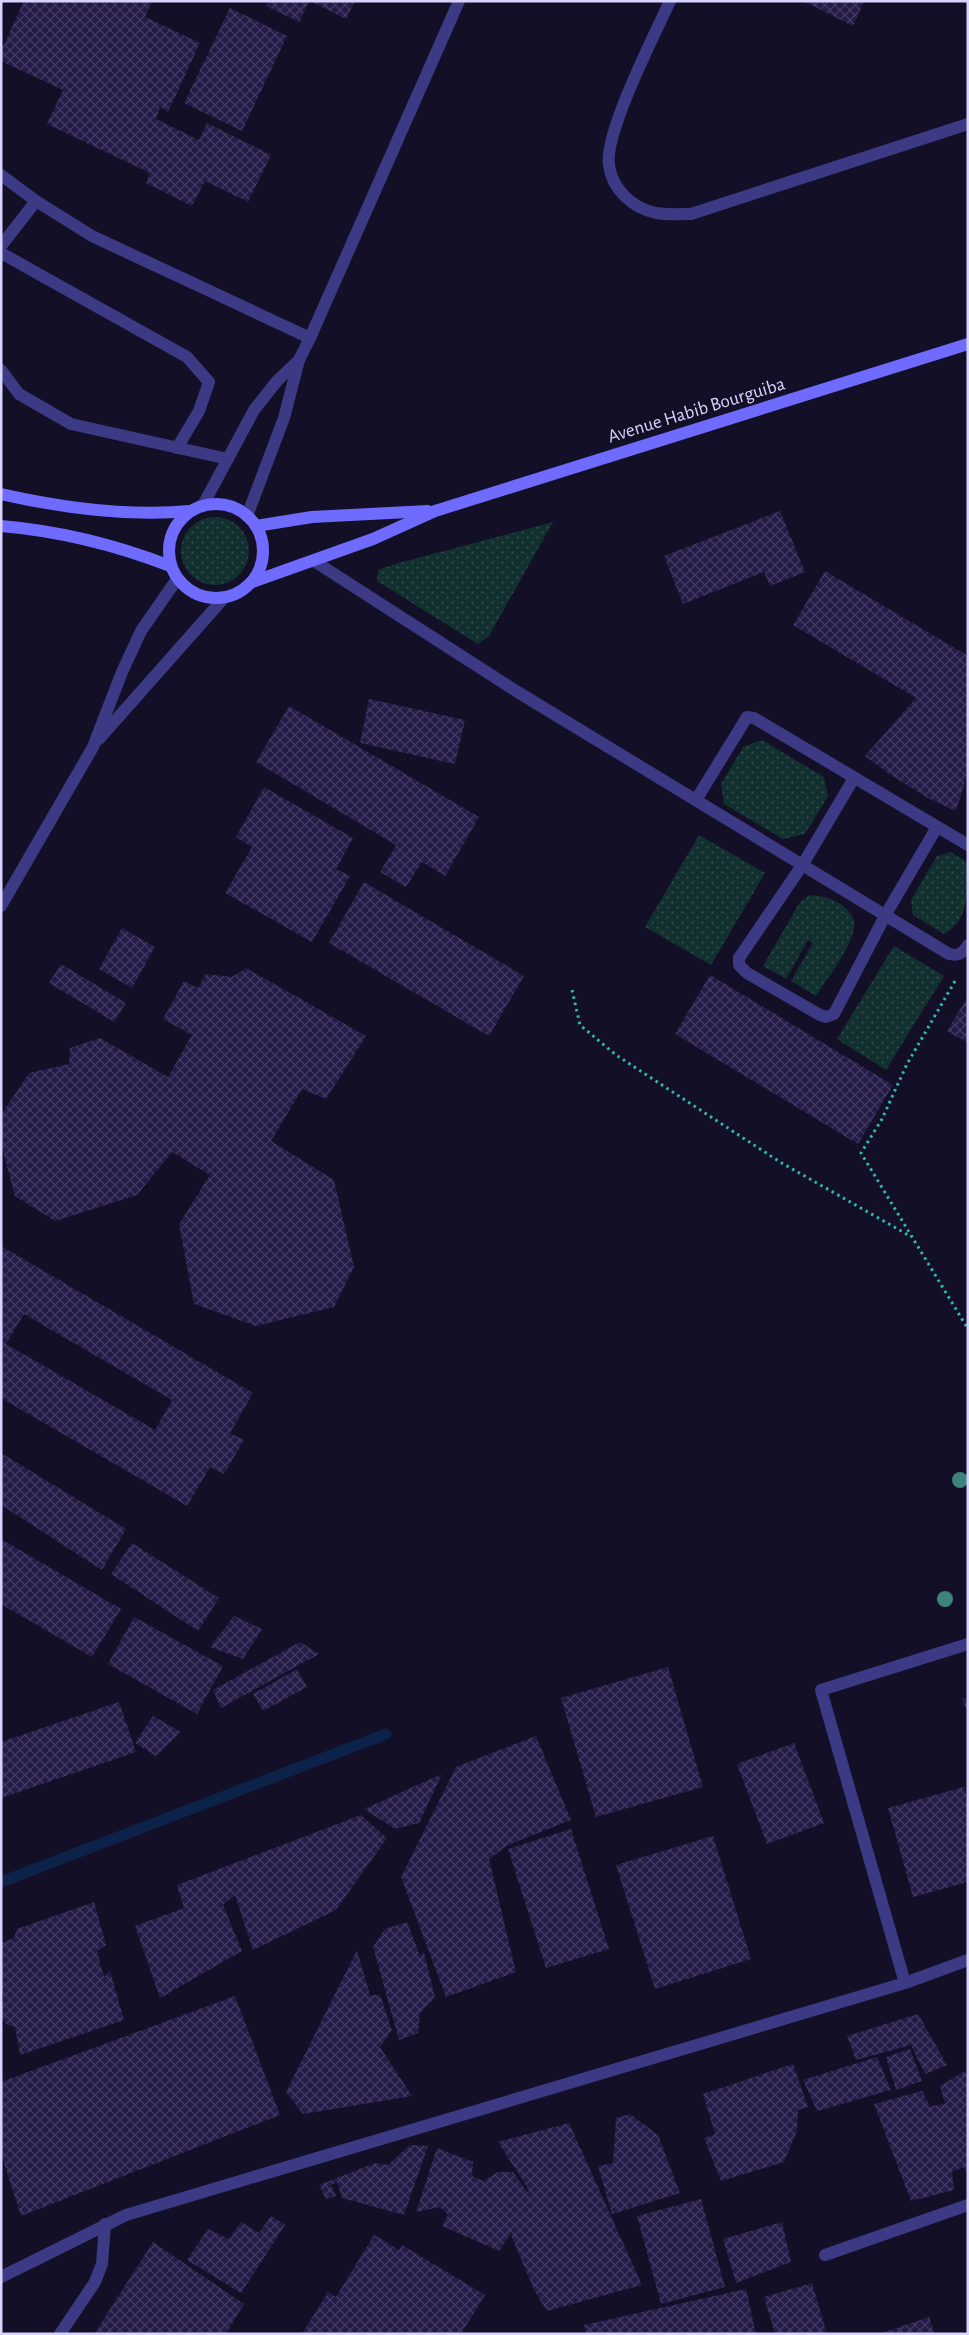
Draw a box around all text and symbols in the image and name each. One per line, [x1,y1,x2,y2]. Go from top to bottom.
street label: Avenue Habib Bourguiba [606,374,788,446]

